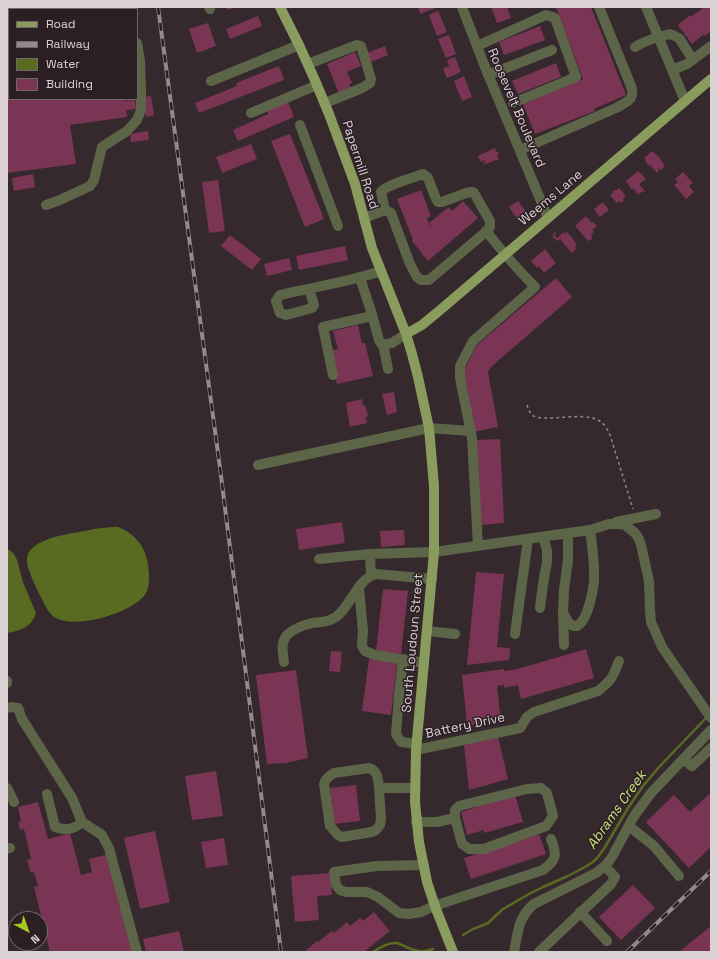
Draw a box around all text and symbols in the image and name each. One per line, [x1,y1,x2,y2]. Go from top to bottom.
legend [8,8,138,100]
text: Road [46,16,75,32]
text: Railway [46,36,90,52]
street label: Roosevelt Boulevard [484,46,548,170]
text: Water [46,56,80,72]
text: Building [46,76,93,92]
street label: Papermill Road [338,119,382,211]
street label: Weems Lane [516,167,586,229]
street label: South Loudoun Street [399,573,427,713]
street label: Battery Drive [424,710,506,742]
water label: Abrams Creek [584,767,650,853]
north arrow [8,911,48,951]
text: N [28,932,43,947]

